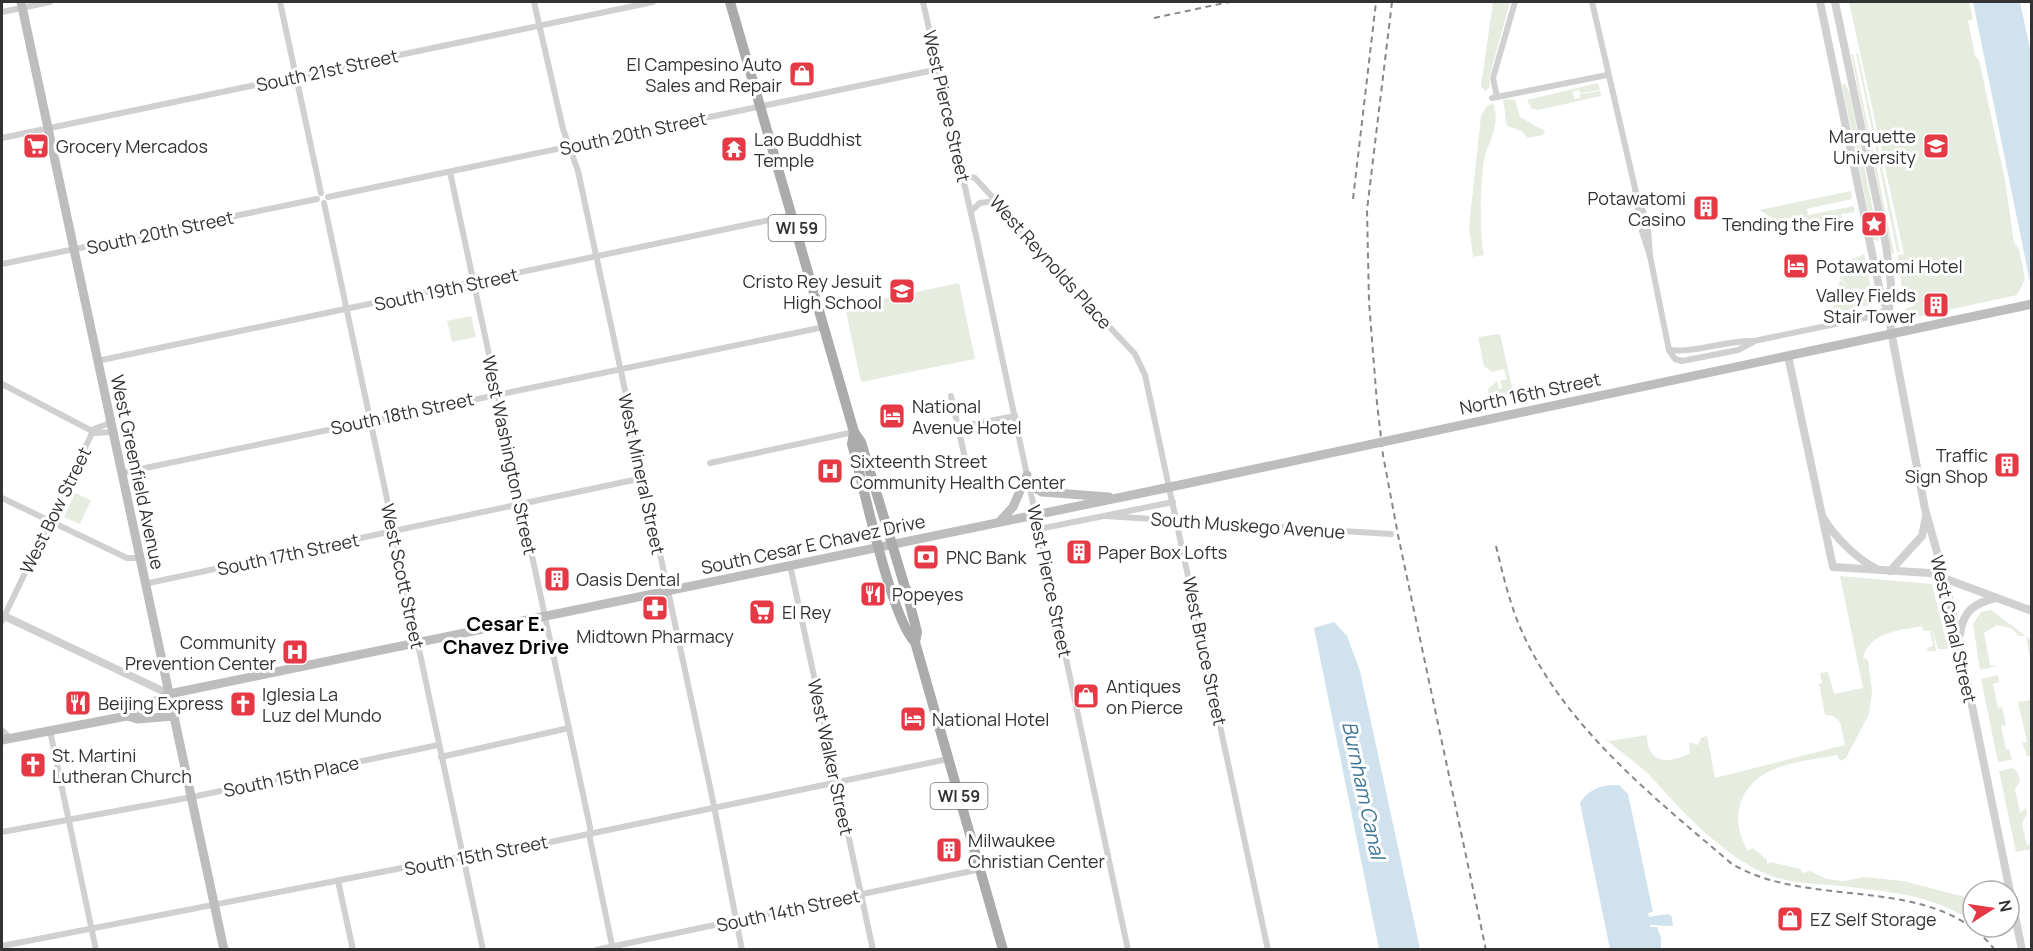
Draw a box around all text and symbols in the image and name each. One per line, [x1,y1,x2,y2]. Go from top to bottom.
street label: West Pierce Street [918,28,976,184]
street label: South 21st Street [254,43,400,97]
place label: El Campesino Auto Sales and Repair [626,52,783,97]
shop icon: El Campesino Auto Sales and Repair [787,59,817,89]
street label: South 20th Street [557,106,709,160]
place label: Marquette University [1829,124,1916,169]
place label: Lao Buddhist Temple [754,127,862,172]
supermarket icon: Grocery Mercados [21,131,51,161]
school or university icon: Marquette University [1921,131,1951,161]
place label: Grocery Mercados [56,134,208,158]
temple icon: Lao Buddhist Temple [719,134,749,164]
place label: Potawatomi Casino [1587,186,1686,231]
street label: West Reynolds Place [984,190,1118,334]
building icon: Potawatomi Casino [1691,193,1721,223]
street label: South 20th Street [84,205,236,259]
place icon: Tending the Fire [1859,209,1889,239]
place label: Tending the Fire [1722,212,1854,236]
road number: WI 59 [768,215,826,241]
hotel icon: Potawatomi Hotel [1781,251,1811,281]
place label: Potawatomi Hotel [1816,254,1963,278]
street label: South 19th Street [372,262,520,316]
place label: Cristo Rey Jesuit High School [743,269,882,314]
school or university icon: Cristo Rey Jesuit High School [887,276,917,306]
place label: Valley Fields Stair Tower [1816,283,1917,328]
building icon: Valley Fields Stair Tower [1921,290,1951,320]
street label: West Washington Street [477,353,543,557]
street label: North 16th Street [1457,366,1603,420]
street label: West Greenfield Avenue [106,372,170,572]
street label: South 18th Street [328,386,476,440]
street label: West Mineral Street [613,391,671,557]
place label: National Avenue Hotel [912,394,1022,439]
hotel icon: National Avenue Hotel [877,401,907,431]
street label: West Bow Street [14,443,96,577]
place label: Traffic Sign Shop [1905,443,1988,488]
place label: Sixteenth Street Community Health Center [850,449,1066,494]
building icon: Traffic Sign Shop [1992,450,2022,480]
hospital icon: Sixteenth Street Community Health Center [815,456,845,486]
street label: West Scott Street [376,501,430,651]
street label: West Pierce Street [1022,503,1078,659]
street label: South Muskego Avenue [1150,506,1346,544]
street label: South Cesar E Chavez Drive [699,509,927,579]
street label: South 17th Street [215,527,361,581]
building icon: Paper Box Lofts [1064,537,1094,567]
place label: Paper Box Lofts [1098,540,1227,564]
bank icon: PNC Bank [911,542,941,572]
place label: PNC Bank [946,545,1027,569]
street label: West Canal Street [1925,553,1983,705]
building icon: Oasis Dental [542,564,572,594]
place label: Oasis Dental [576,567,680,591]
street label: West Bruce Street [1178,574,1232,728]
restaurant icon: Popeyes [858,579,888,609]
place label: Popeyes [892,582,964,606]
pharmacy icon: Midtown Pharmacy [640,593,670,623]
supermarket icon: El Rey [747,597,777,627]
place label: El Rey [782,600,832,624]
district label: Cesar E. Chavez Drive [443,610,569,660]
place label: Midtown Pharmacy [576,624,734,648]
place label: Community Prevention Center [125,630,277,675]
hospital icon: Community Prevention Center [280,637,310,667]
place label: Antiques on Pierce [1106,674,1183,719]
street label: West Walker Street [803,677,859,837]
shop icon: Antiques on Pierce [1071,681,1101,711]
place label: Iglesia La Luz del Mundo [262,682,382,727]
restaurant icon: Beijing Express [63,688,93,718]
church icon: Iglesia La Luz del Mundo [228,689,258,719]
place label: Beijing Express [98,691,224,715]
hotel icon: National Hotel [898,704,928,734]
place label: National Hotel [932,707,1049,731]
water label: Burnham Canal [1336,719,1392,864]
place label: St. Martini Lutheran Church [52,743,192,788]
church icon: St. Martini Lutheran Church [18,750,48,780]
street label: South 15th Place [221,750,361,802]
road number: WI 59 [930,783,988,809]
place label: Milwaukee Christian Center [968,828,1106,873]
street label: South 15th Street [402,829,550,881]
building icon: Milwaukee Christian Center [934,835,964,865]
north arrow [1961,879,2021,939]
street label: South 14th Street [714,883,862,937]
text: N [1994,898,2018,914]
shop icon: EZ Self Storage [1775,904,1805,934]
place label: EZ Self Storage [1810,907,1937,931]

